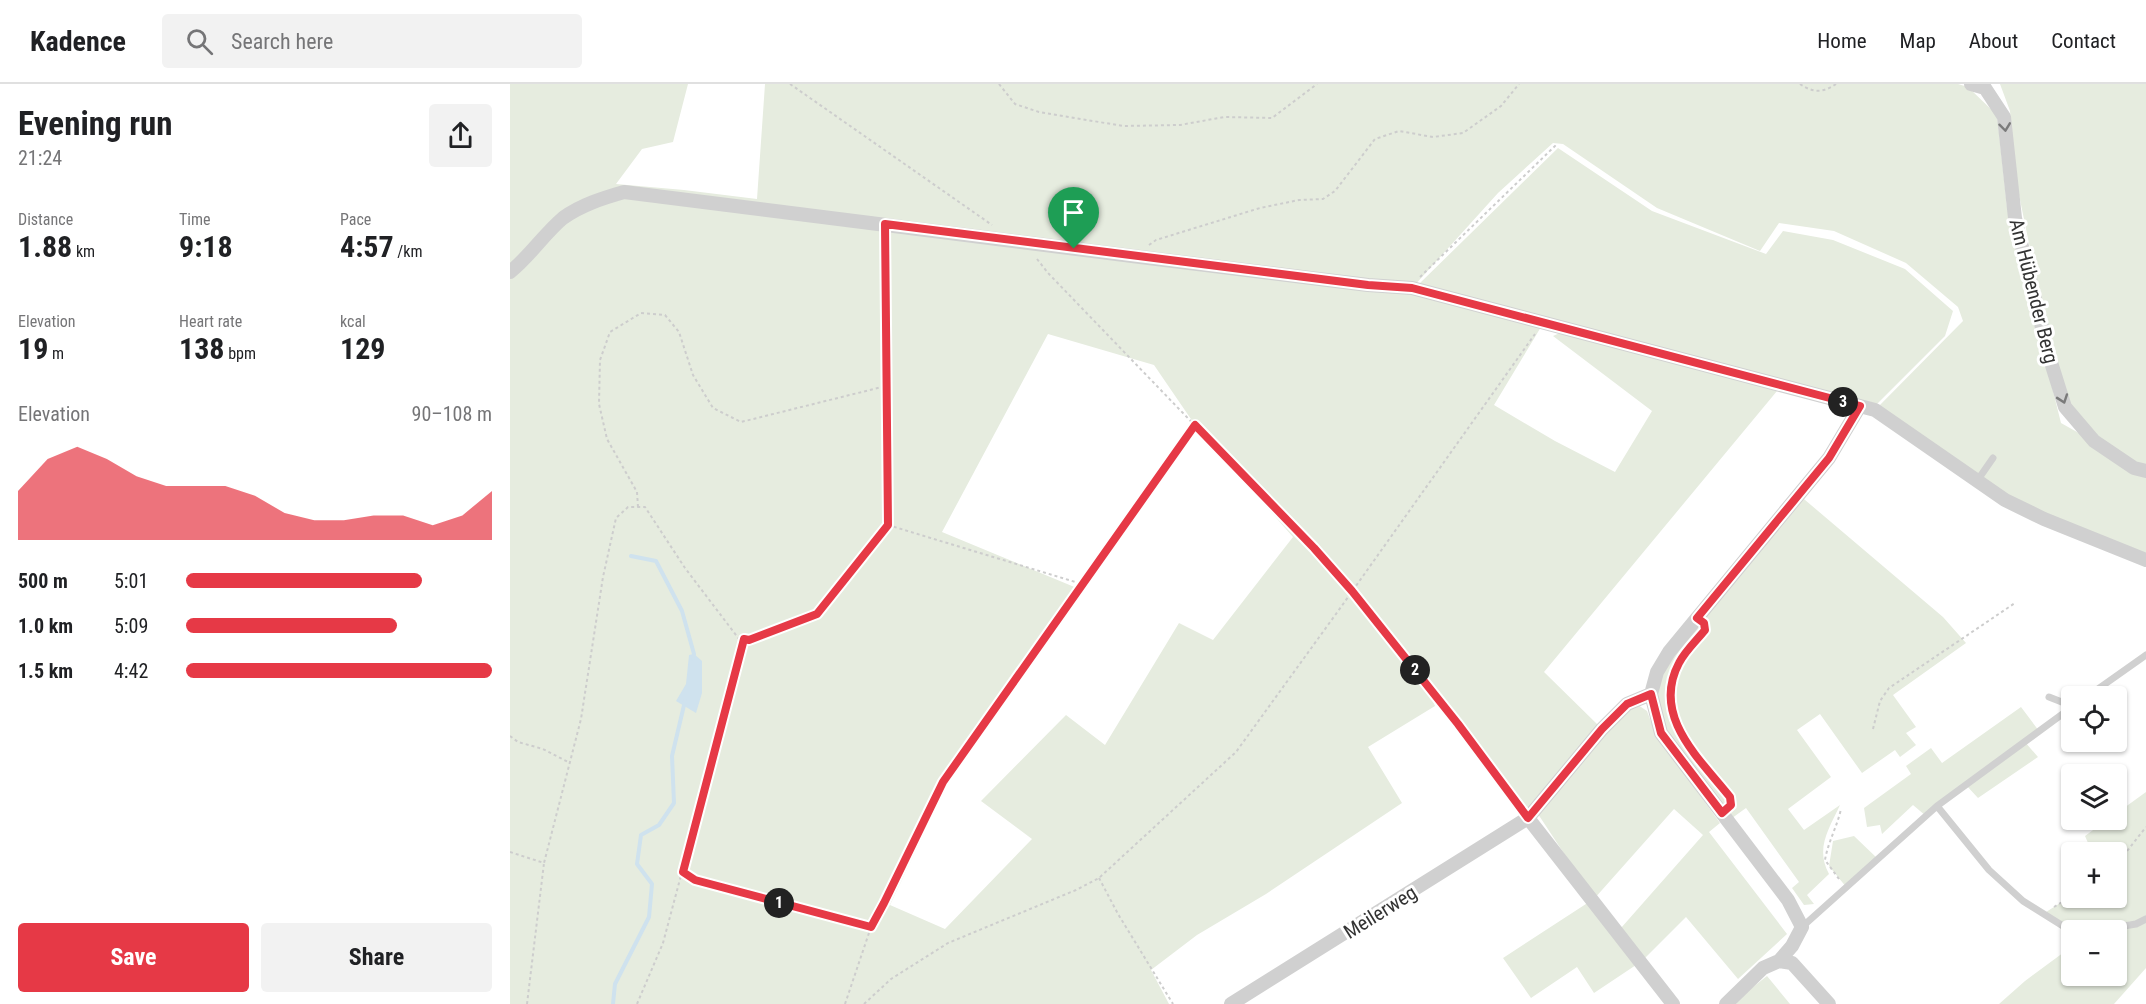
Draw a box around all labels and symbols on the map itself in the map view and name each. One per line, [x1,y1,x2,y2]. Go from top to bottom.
one-way arrow [1999,122,2011,131]
pin [1048,187,1099,249]
street label: Am Hübender Berg [2004,216,2064,366]
pin: 3 [1828,387,1858,417]
one-way arrow [2056,393,2068,404]
pin: 2 [1400,655,1430,685]
street label: Meilerweg [1339,880,1421,944]
pin: 1 [764,888,794,918]

